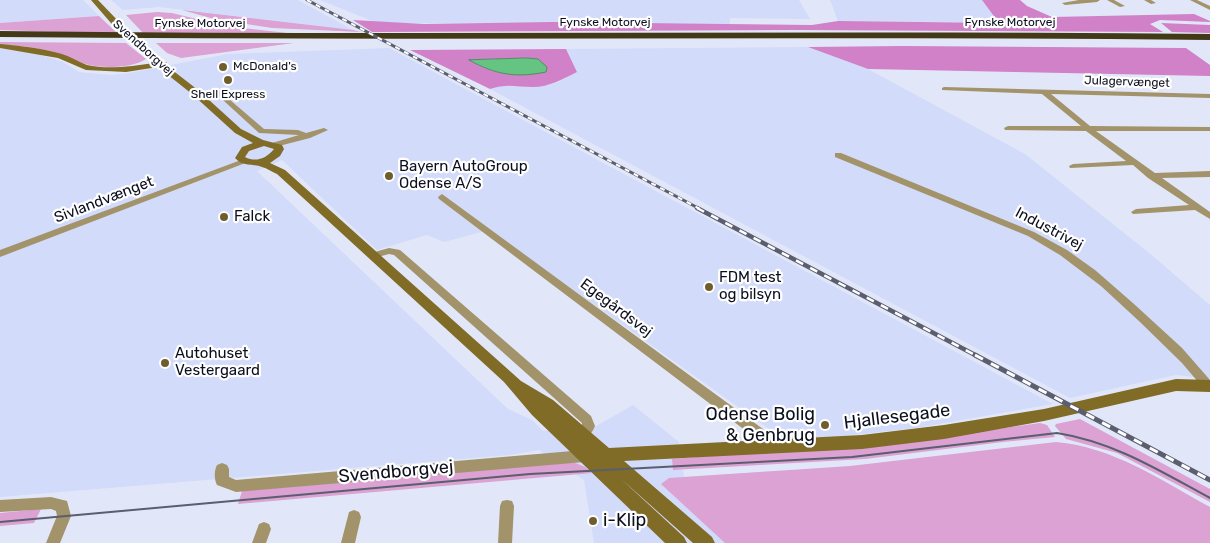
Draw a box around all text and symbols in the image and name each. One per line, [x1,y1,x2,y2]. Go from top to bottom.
street label: Fynske Motorvej [559,16,651,30]
street label: Fynske Motorvej [964,16,1056,30]
street label: Svendborgvej [110,17,176,79]
street label: Fynske Motorvej [154,17,246,31]
place label: McDonald's [233,60,297,74]
marker: McDonald's [217,61,229,73]
street label: Julagervænget [1084,73,1170,91]
marker: Shell Express [222,74,234,86]
place label: Shell Express [191,88,265,102]
place label: Bayern AutoGroup Odense A/S [399,158,528,193]
marker: Bayern AutoGroup Odense A/S [383,170,395,182]
street label: Sivlandvænget [52,173,156,227]
street label: Industrivej [1012,204,1086,254]
place label: Falck [234,208,270,226]
marker: Falck [218,211,230,223]
place label: FDM test og bilsyn [719,269,781,304]
street label: Egegårdsvej [576,275,656,341]
marker: FDM test og bilsyn [703,281,715,293]
place label: Autohuset Vestergaard [175,345,260,380]
marker: Autohuset Vestergaard [159,357,171,369]
street label: Hjallesegade [843,400,951,434]
place label: Odense Bolig & Genbrug [706,404,815,446]
marker: Odense Bolig & Genbrug [819,419,831,431]
street label: Svendborgvej [338,456,454,488]
place label: i-Klip [603,510,646,532]
marker: i-Klip [587,515,599,527]

